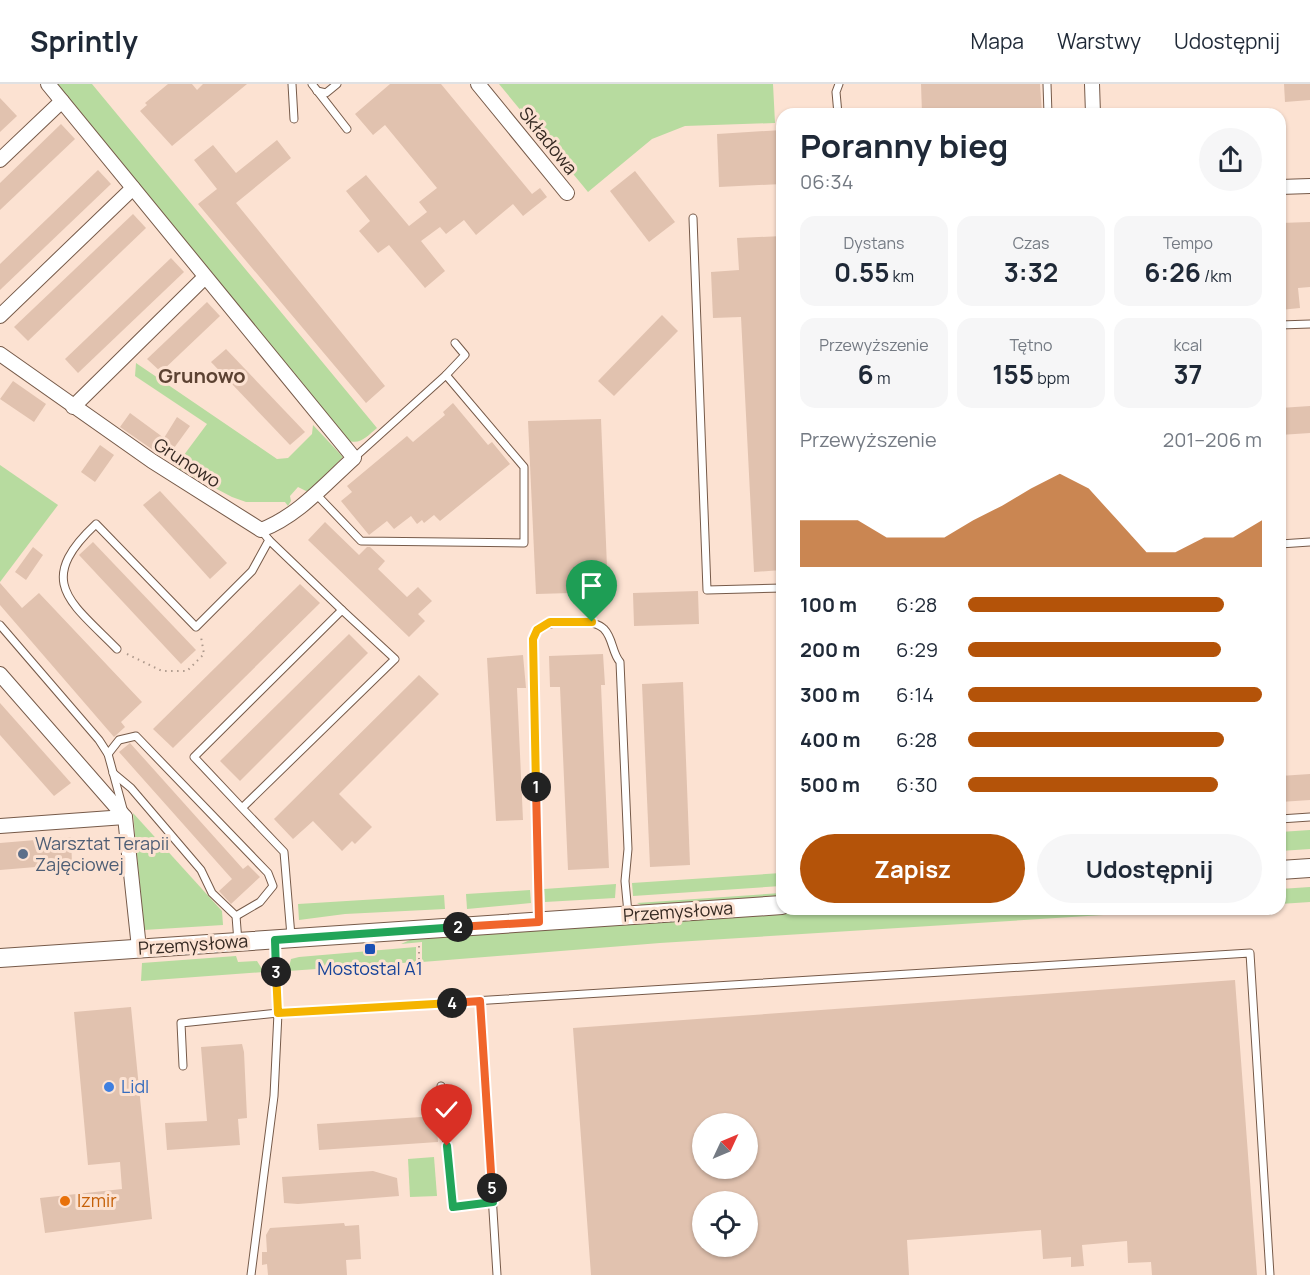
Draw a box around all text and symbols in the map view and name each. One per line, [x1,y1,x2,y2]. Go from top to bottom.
text: Sprintly [30,22,138,60]
text: Mapa [971,27,1024,55]
text: Warstwy [1057,27,1141,55]
text: Udostępnij [1174,27,1280,55]
street label: Składowa [514,102,583,179]
text: Poranny bieg [800,123,1008,168]
button: share [1199,128,1262,191]
text: 06:34 [800,168,853,195]
text: Dystans [844,232,904,254]
text: Czas [1013,232,1049,254]
text: Tempo [1163,232,1213,254]
text: 0.55 [834,254,889,290]
text: 3:32 [1004,254,1058,290]
text: 6:26 [1144,254,1201,290]
text: km [889,265,914,287]
text: /km [1201,265,1232,287]
text: Przewyższenie [819,334,929,356]
text: Tętno [1009,334,1053,356]
text: kcal [1173,334,1203,356]
text: 6 [858,356,874,392]
text: 155 [992,356,1034,392]
text: 37 [1174,356,1203,392]
district label: Grunowo [158,362,246,389]
text: m [874,367,890,389]
text: bpm [1034,367,1070,389]
text: Przewyższenie [800,426,937,453]
text: 201–206 m [1163,426,1262,453]
street label: Grunowo [150,432,225,493]
pin [566,560,617,622]
icon: arrive [575,569,608,602]
text: 100 m [800,591,857,618]
text: 6:28 [896,591,937,618]
text: 200 m [800,636,860,663]
text: 6:29 [896,636,938,663]
text: 300 m [800,681,860,708]
text: 6:14 [896,681,934,708]
text: 400 m [800,726,860,753]
text: 6:28 [896,726,937,753]
text: 500 m [800,771,860,798]
text: 6:30 [896,771,938,798]
pin: 1 [521,772,551,802]
text: 1 [532,776,540,798]
place label: Warsztat Terapii Zajęciowej [35,831,169,876]
button: Zapisz [800,834,1025,903]
button: Udostępnij [1037,834,1262,903]
marker: Warsztat Terapii Zajęciowej [16,847,30,861]
street label: Przemysłowa [622,895,734,927]
pin: 2 [443,912,473,942]
text: 2 [453,916,463,938]
street label: Przemysłowa [137,928,249,960]
marker: Mostostal A1 [363,942,377,956]
place label: Mostostal A1 [317,956,423,980]
pin: 3 [261,957,291,987]
text: 3 [271,961,281,983]
pin: 4 [437,988,467,1018]
text: 4 [447,992,457,1014]
place label: Lidl [121,1074,149,1098]
marker: Lidl [102,1080,116,1094]
pin [421,1084,472,1146]
icon: check [430,1093,463,1126]
north arrow [692,1113,758,1179]
map controls [692,1113,758,1257]
pin: 5 [477,1173,507,1203]
text: 5 [487,1177,497,1199]
place label: Izmir [77,1188,117,1212]
button: locate [692,1191,758,1257]
marker: Izmir [58,1194,72,1208]

